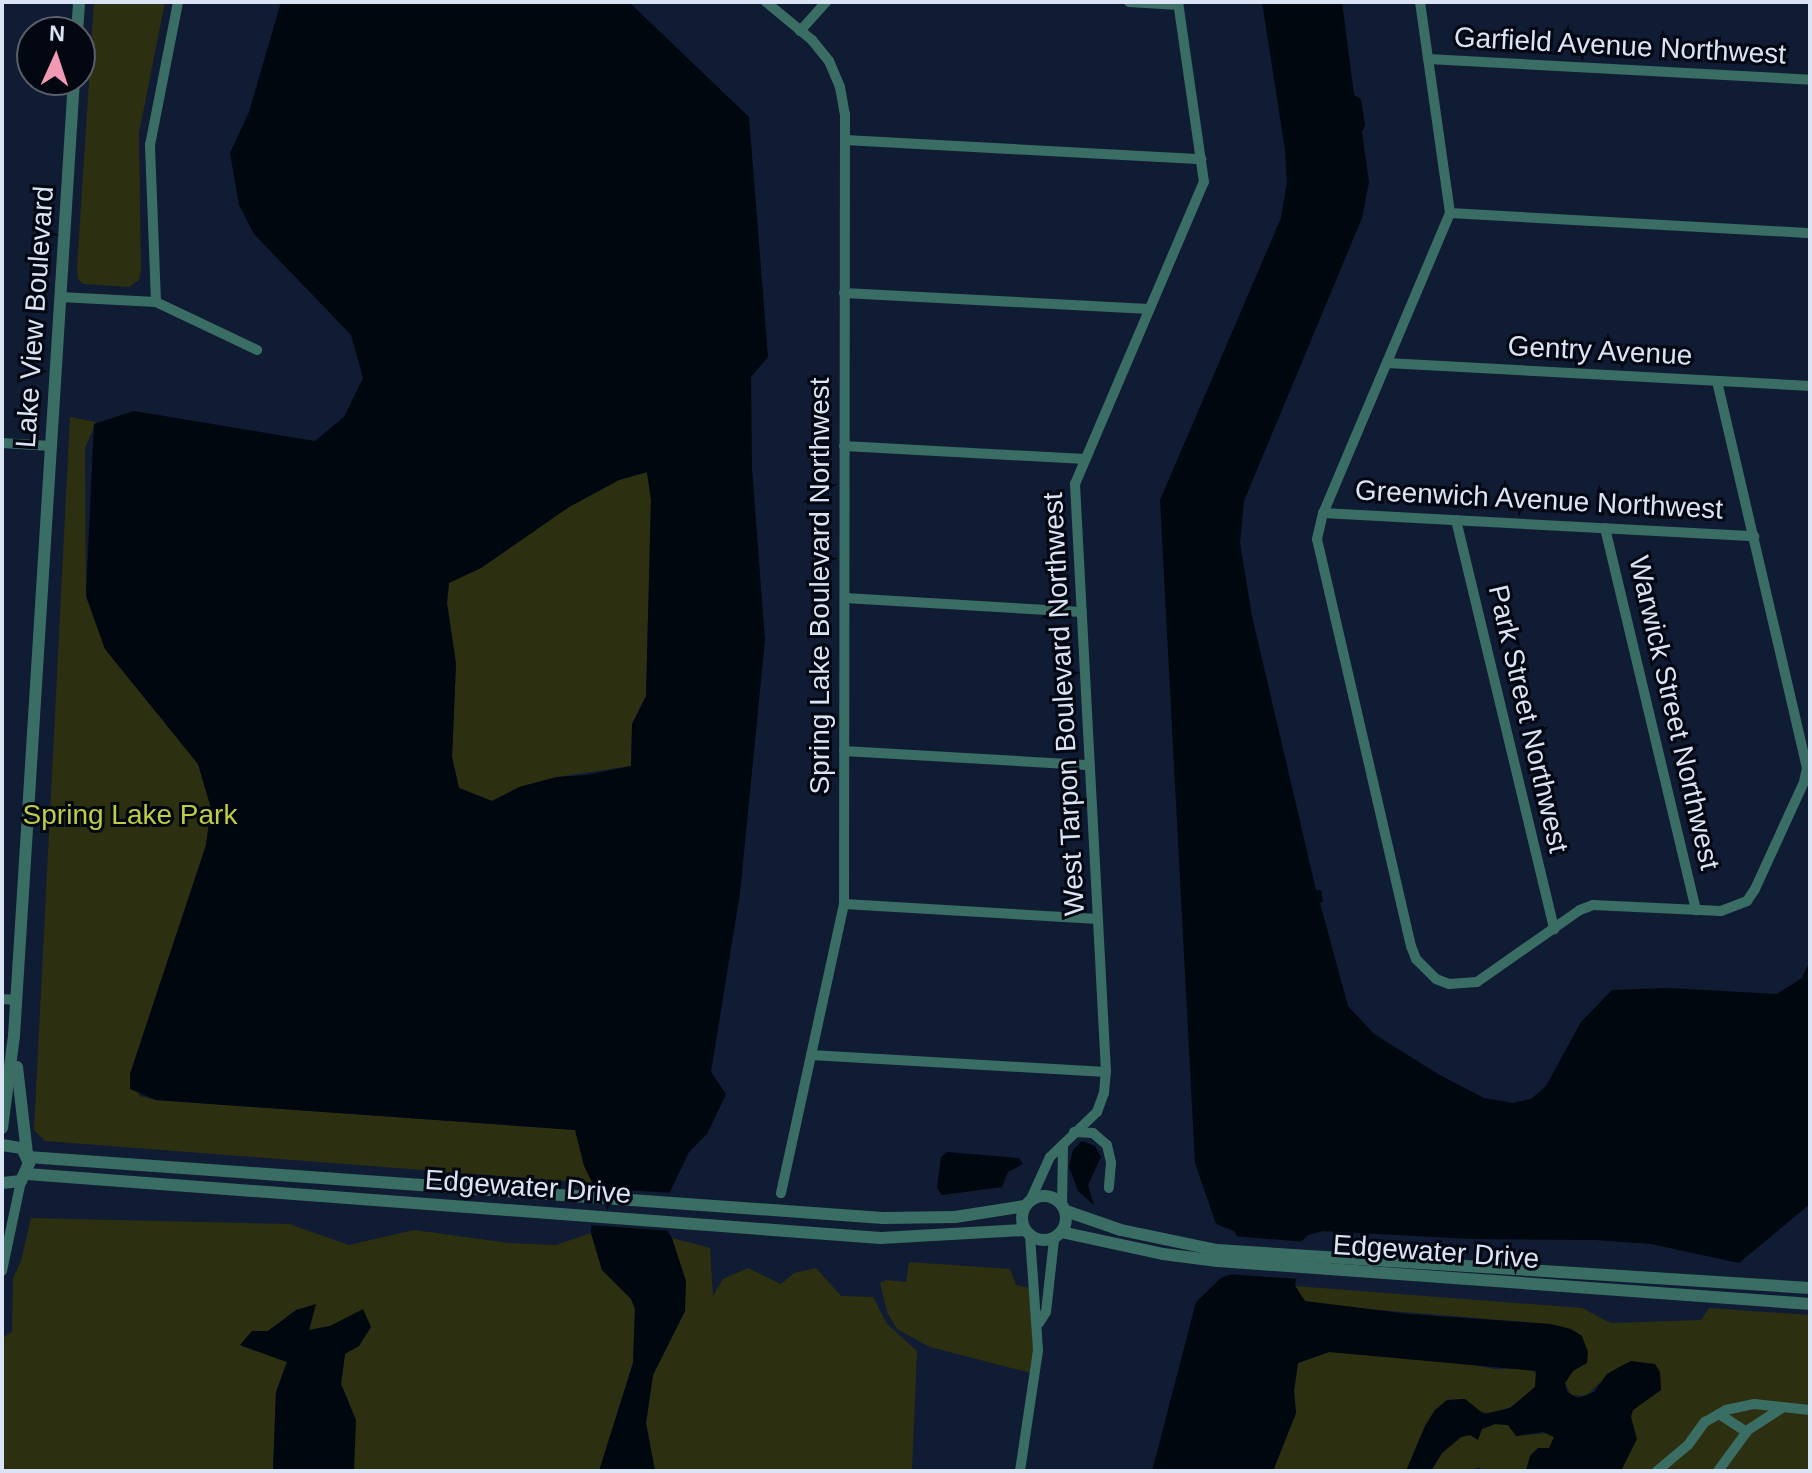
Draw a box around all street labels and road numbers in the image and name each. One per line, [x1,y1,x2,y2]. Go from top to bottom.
street label: Garfield Avenue Northwest [1452,20,1788,72]
street label: Lake View Boulevard [9,185,61,449]
street label: Gentry Avenue [1506,329,1694,373]
street label: Spring Lake Boulevard Northwest [803,377,837,795]
street label: Greenwich Avenue Northwest [1353,474,1725,526]
street label: West Tarpon Boulevard Northwest [1036,491,1092,917]
street label: Warwick Street Northwest [1622,553,1726,873]
street label: Park Street Northwest [1481,582,1575,856]
street label: Edgewater Drive [424,1163,632,1211]
street label: Edgewater Drive [1332,1228,1540,1276]

